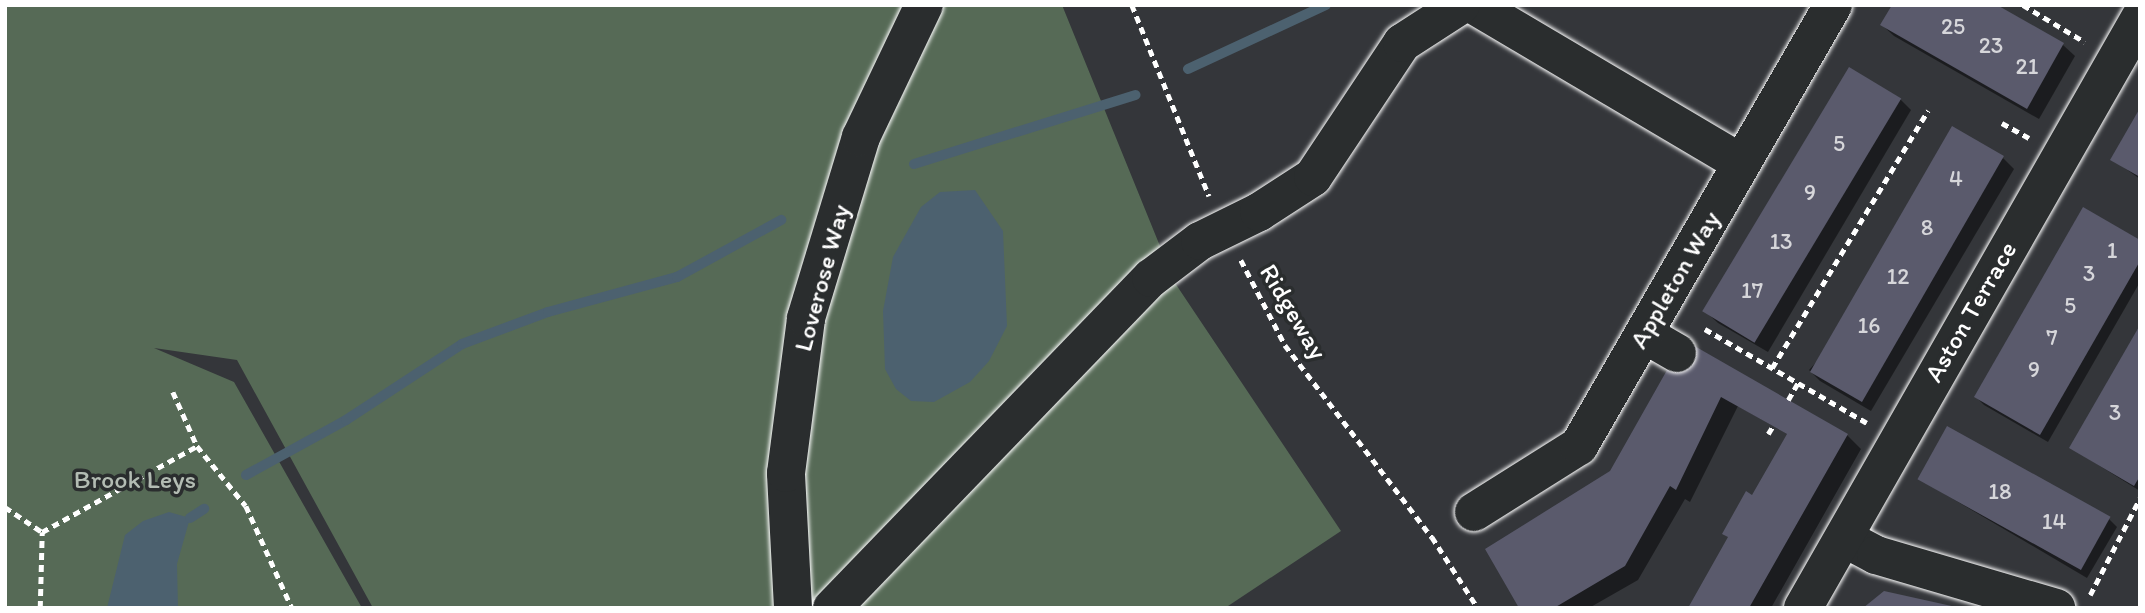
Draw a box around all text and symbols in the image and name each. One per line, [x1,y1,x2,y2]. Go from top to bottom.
house number: 25 [1941,12,1965,40]
house number: 23 [1979,31,2003,59]
house number: 21 [2016,52,2038,80]
house number: 5 [1833,129,1845,157]
house number: 4 [1949,164,1963,192]
house number: 9 [1804,178,1816,206]
street label: Loverose Way [787,201,857,355]
street label: Appleton Way [1623,206,1727,354]
house number: 8 [1921,213,1933,241]
house number: 13 [1769,227,1793,255]
house number: 1 [2107,236,2117,264]
street label: Aston Terrace [1919,238,2023,386]
street label: Ridgeway [1252,259,1334,365]
house number: 3 [2083,259,2095,287]
house number: 12 [1887,262,1909,290]
house number: 17 [1741,276,1763,304]
house number: 5 [2064,291,2076,319]
house number: 16 [1858,311,1880,339]
house number: 7 [2046,323,2058,351]
house number: 9 [2028,355,2040,383]
house number: 3 [2109,398,2121,426]
park label: Brook Leys [74,464,196,496]
house number: 18 [1988,477,2012,505]
house number: 14 [2042,507,2066,535]

